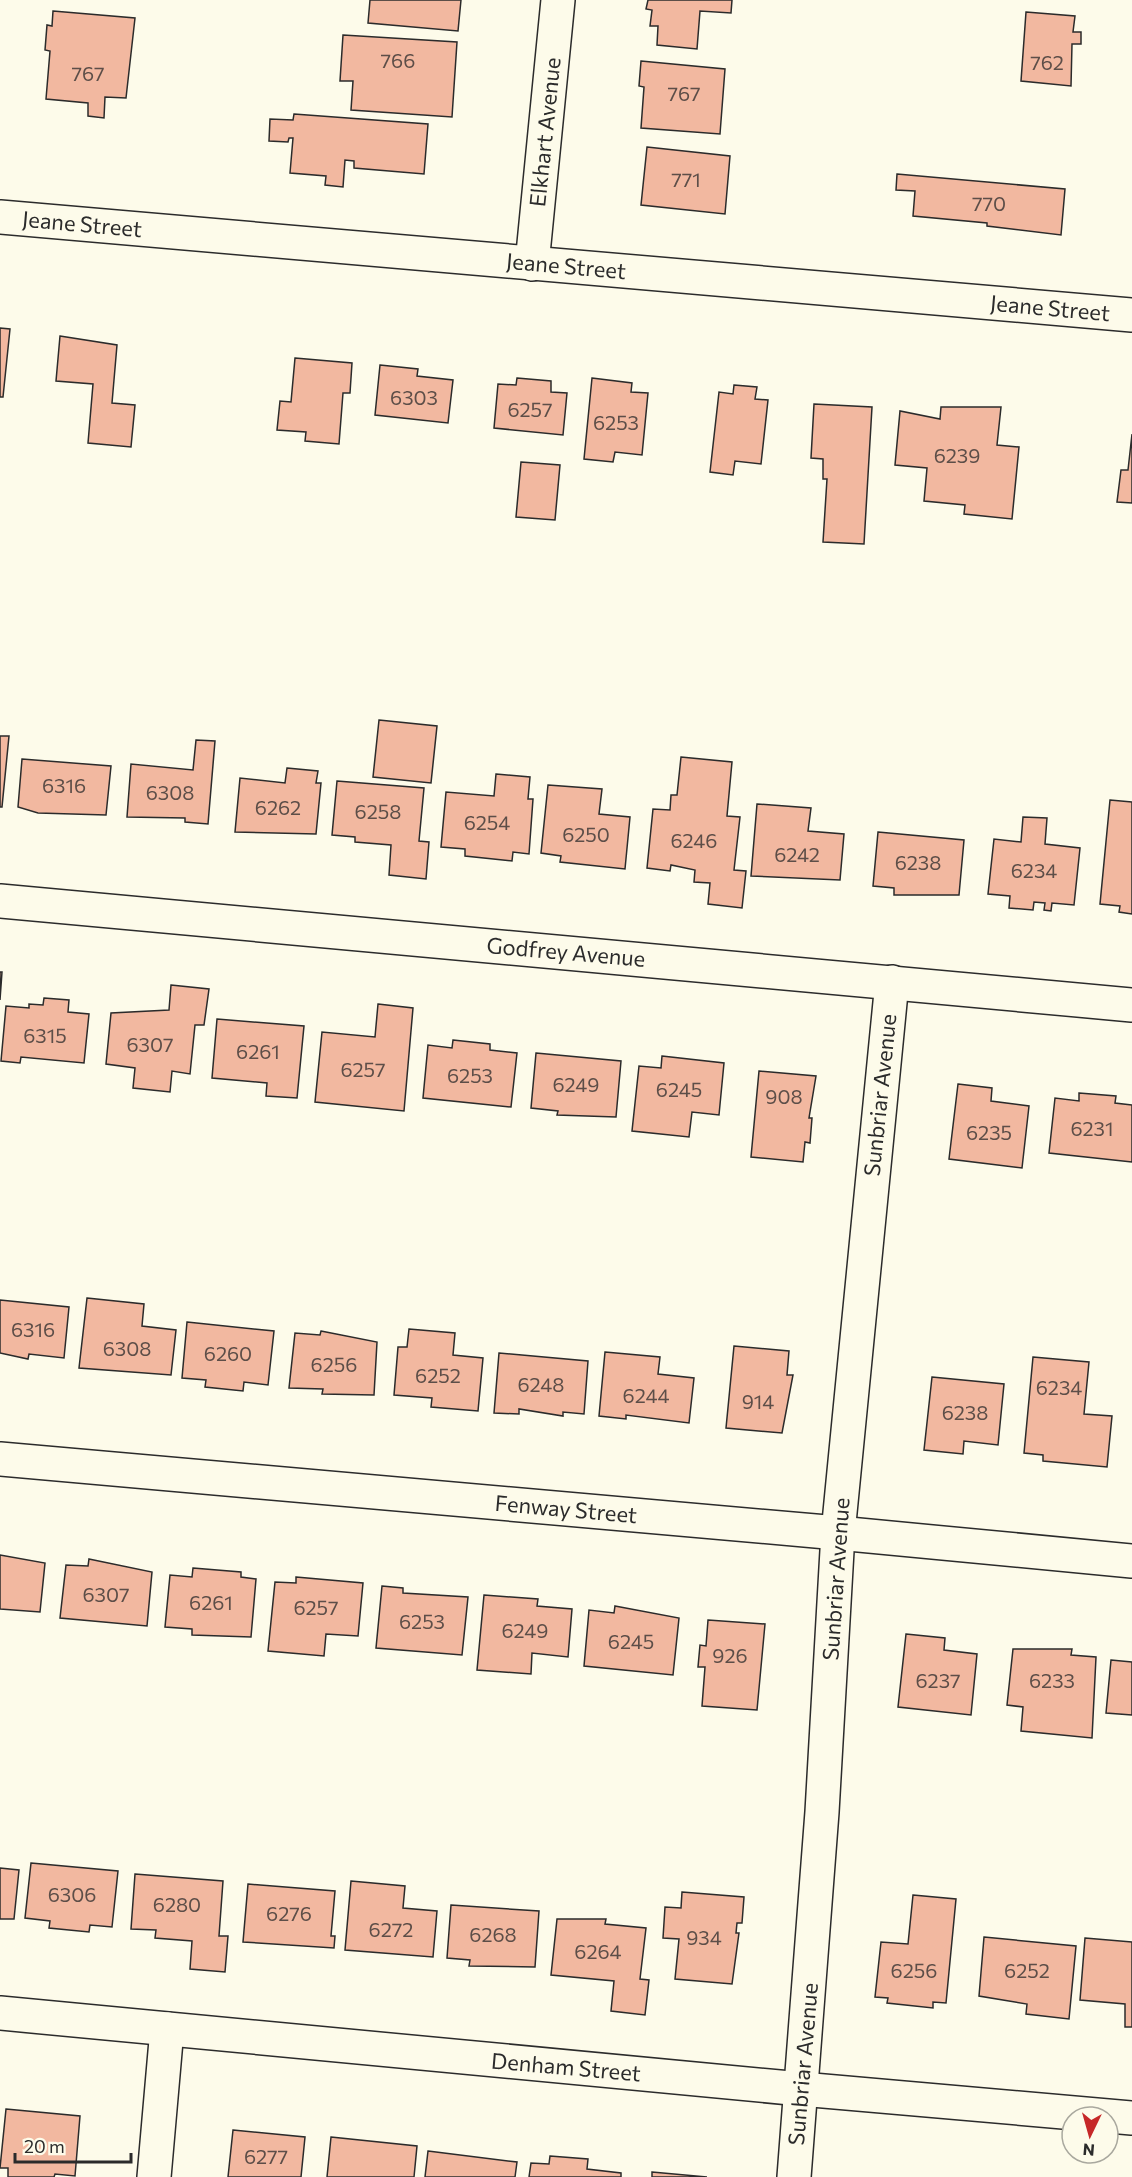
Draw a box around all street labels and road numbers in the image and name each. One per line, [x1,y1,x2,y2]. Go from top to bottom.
street label: Elkhart Avenue [523,56,566,208]
street label: Jeane Street [21,205,143,242]
street label: Jeane Street [505,247,627,284]
street label: Jeane Street [989,289,1111,326]
street label: Godfrey Avenue [485,931,647,972]
street label: Sunbriar Avenue [858,1012,901,1177]
street label: Fenway Street [494,1489,638,1528]
street label: Sunbriar Avenue [816,1497,855,1661]
street label: Sunbriar Avenue [782,1982,823,2146]
street label: Denham Street [490,2047,642,2086]

